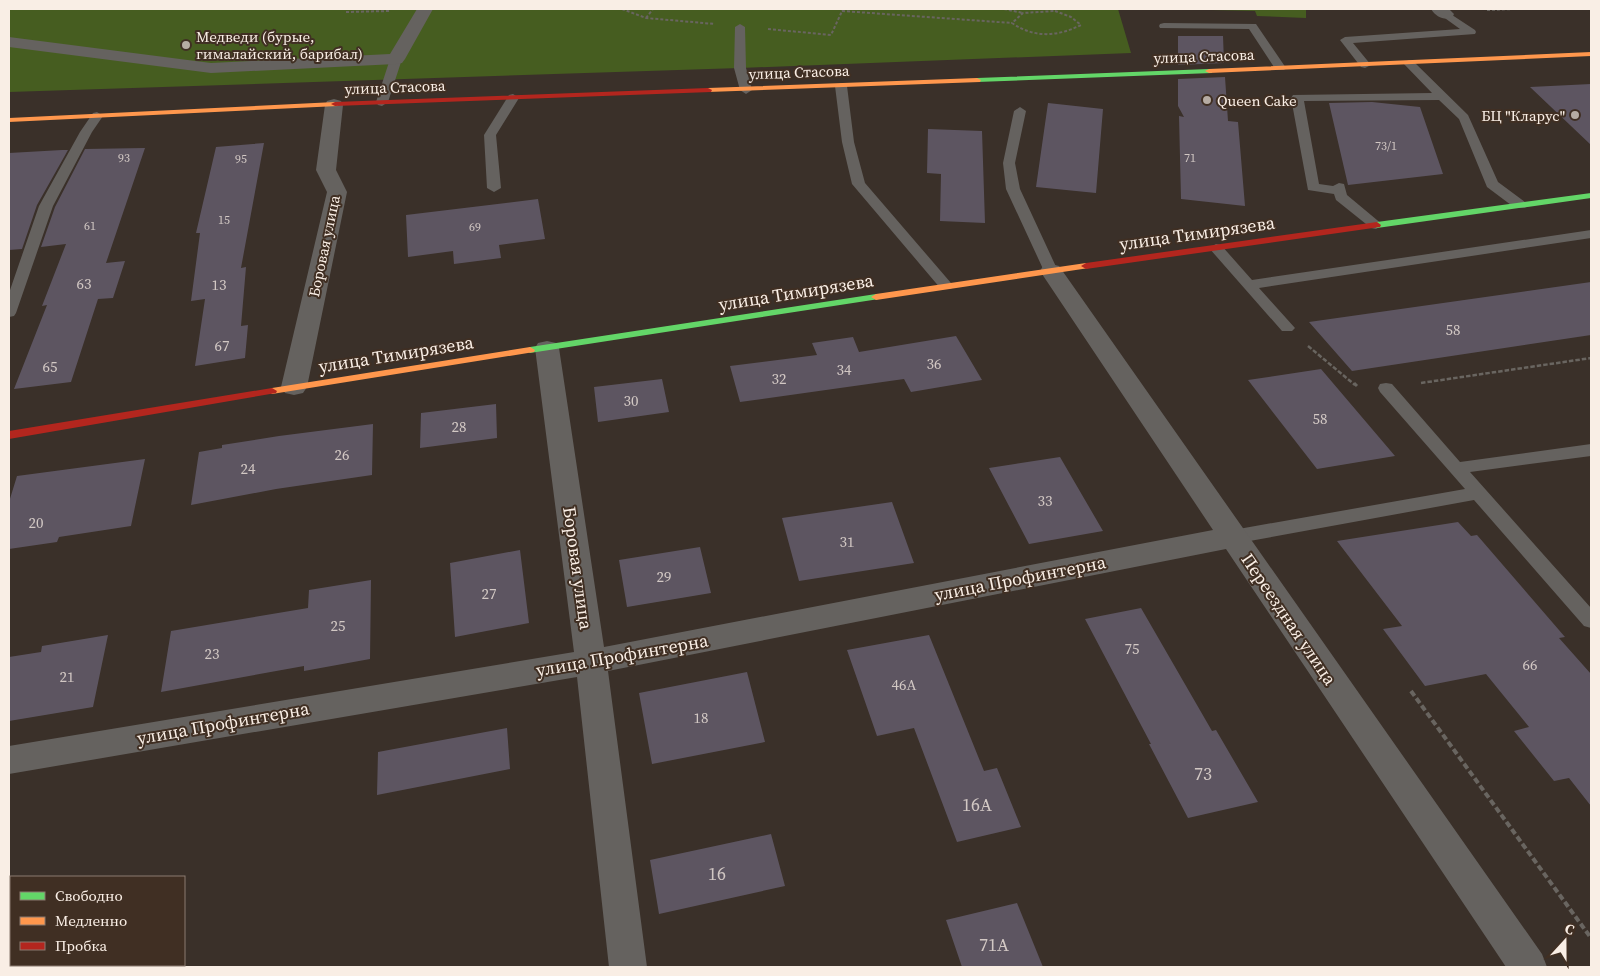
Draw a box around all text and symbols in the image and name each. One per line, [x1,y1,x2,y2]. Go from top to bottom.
place label: Медведи (бурые, гималайский, барибал) [196,26,363,64]
marker: Медведи (бурые, гималайский, барибал) [180,39,192,51]
street label: улица Стасова [1153,44,1255,68]
street label: улица Стасова [748,60,850,84]
street label: улица Стасова [344,75,446,99]
place label: Queen Cake [1217,90,1297,111]
marker: Queen Cake [1201,94,1213,106]
place label: БЦ "Кларус" [1481,105,1565,126]
marker: БЦ "Кларус" [1569,109,1581,121]
house number: 73/1 [1375,138,1397,154]
house number: 93 [118,150,130,166]
house number: 71 [1184,150,1196,166]
house number: 95 [235,151,247,167]
street label: Боровая улица [303,193,345,299]
street label: улица Тимирязева [1118,210,1277,256]
house number: 15 [218,212,230,228]
house number: 61 [84,218,96,234]
house number: 69 [469,219,481,235]
street label: улица Тимирязева [717,267,876,317]
house number: 63 [76,273,92,294]
house number: 13 [211,274,227,295]
house number: 58 [1445,319,1461,340]
street label: улица Тимирязева [317,329,476,379]
house number: 67 [214,335,230,356]
house number: 36 [926,353,942,374]
house number: 65 [42,356,58,377]
house number: 34 [836,359,852,380]
house number: 32 [771,368,787,389]
house number: 30 [623,390,639,411]
house number: 58 [1312,408,1328,429]
house number: 28 [451,416,467,437]
house number: 26 [334,444,350,465]
house number: 24 [240,458,256,479]
house number: 33 [1037,490,1053,511]
street label: Боровая улица [557,505,599,632]
house number: 20 [28,512,44,533]
house number: 31 [839,531,855,552]
street label: Переездная улица [1235,548,1343,691]
street label: улица Профинтерна [932,549,1109,607]
house number: 29 [656,566,672,587]
house number: 27 [481,583,497,604]
house number: 25 [330,615,346,636]
street label: улица Профинтерна [534,627,711,682]
house number: 75 [1124,638,1140,659]
house number: 23 [204,643,220,664]
house number: 66 [1522,654,1538,675]
house number: 21 [59,666,75,687]
house number: 46А [892,674,917,695]
street label: улица Профинтерна [135,695,312,750]
house number: 18 [693,707,709,728]
house number: 73 [1194,761,1212,786]
house number: 16А [962,792,992,817]
house number: 16 [708,861,726,886]
legend [10,876,185,966]
text: Свободно [55,885,123,906]
text: Медленно [55,910,127,931]
north arrow [1540,916,1590,966]
text: С [1562,918,1578,940]
house number: 71А [979,932,1009,957]
text: Пробка [55,935,107,956]

